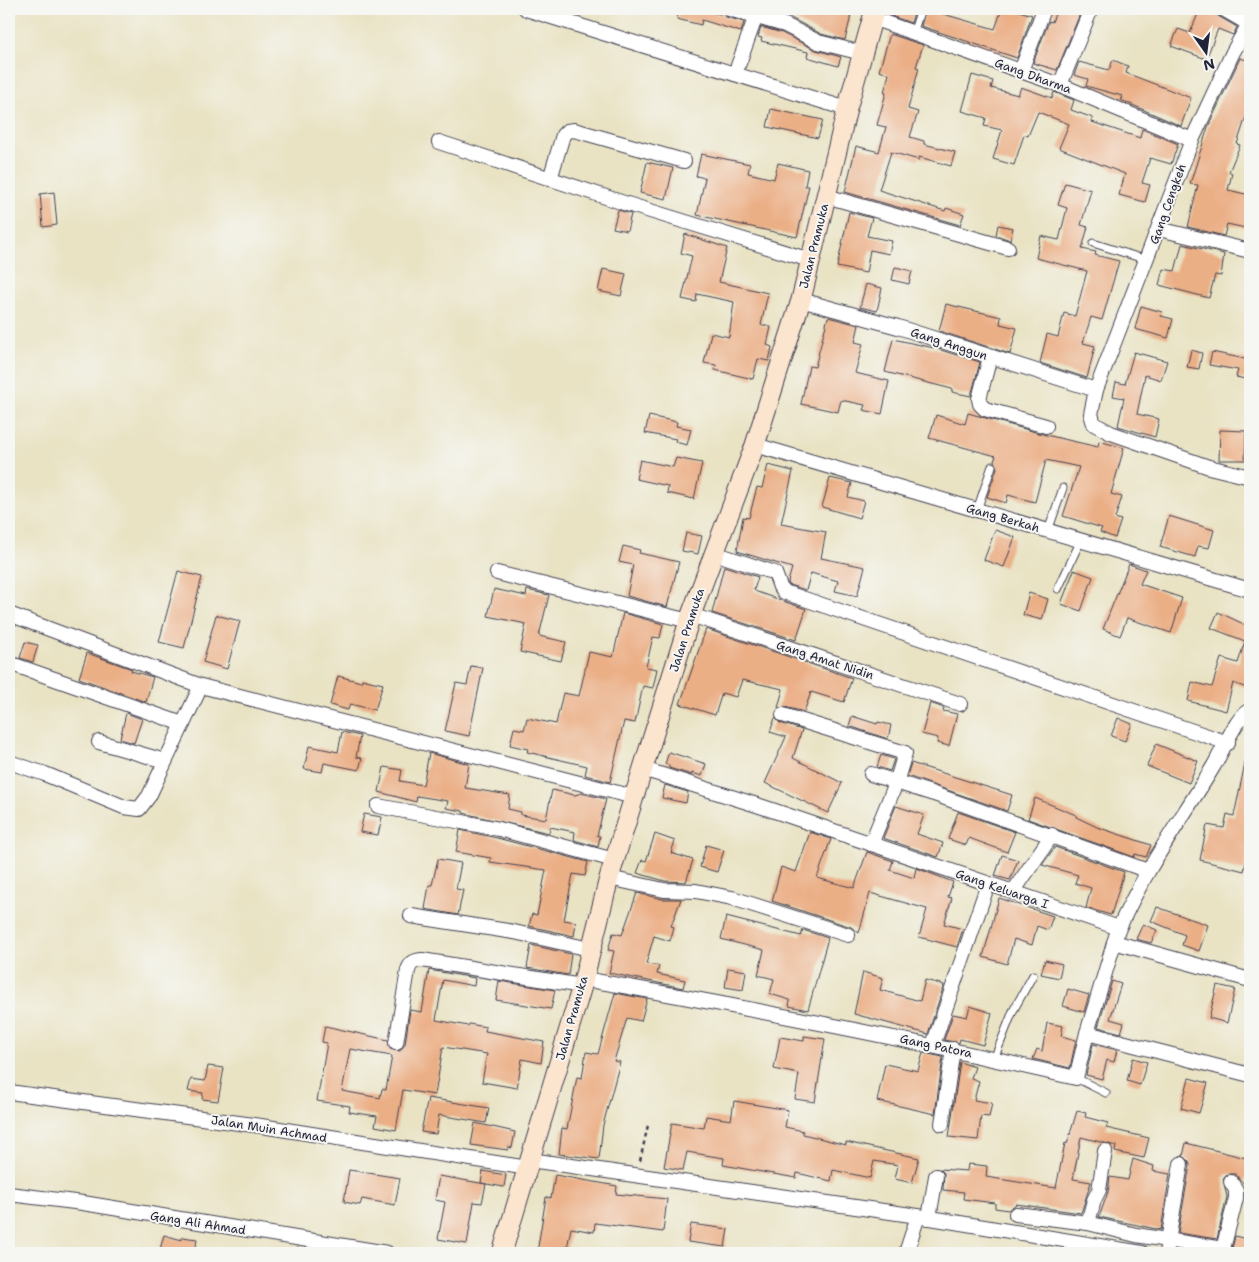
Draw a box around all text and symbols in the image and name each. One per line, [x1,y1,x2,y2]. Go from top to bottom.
north arrow [1182,28,1232,78]
street label: Gang Dharma [992,55,1074,98]
text: N [1202,55,1217,75]
street label: Gang Cengkeh [1146,162,1190,246]
street label: Jalan Pramuka [796,201,832,290]
street label: Gang Anggun [909,324,989,364]
street label: Gang Berkah [965,500,1041,536]
street label: Jalan Pramuka [666,586,708,674]
street label: Gang Amat Nidin [774,637,876,683]
street label: Gang Keluarga I [953,866,1051,913]
street label: Jalan Pramuka [552,973,592,1062]
street label: Gang Patora [899,1031,974,1062]
street label: Jalan Muin Achmad [210,1112,328,1146]
street label: Gang Ali Ahmad [149,1208,247,1238]

